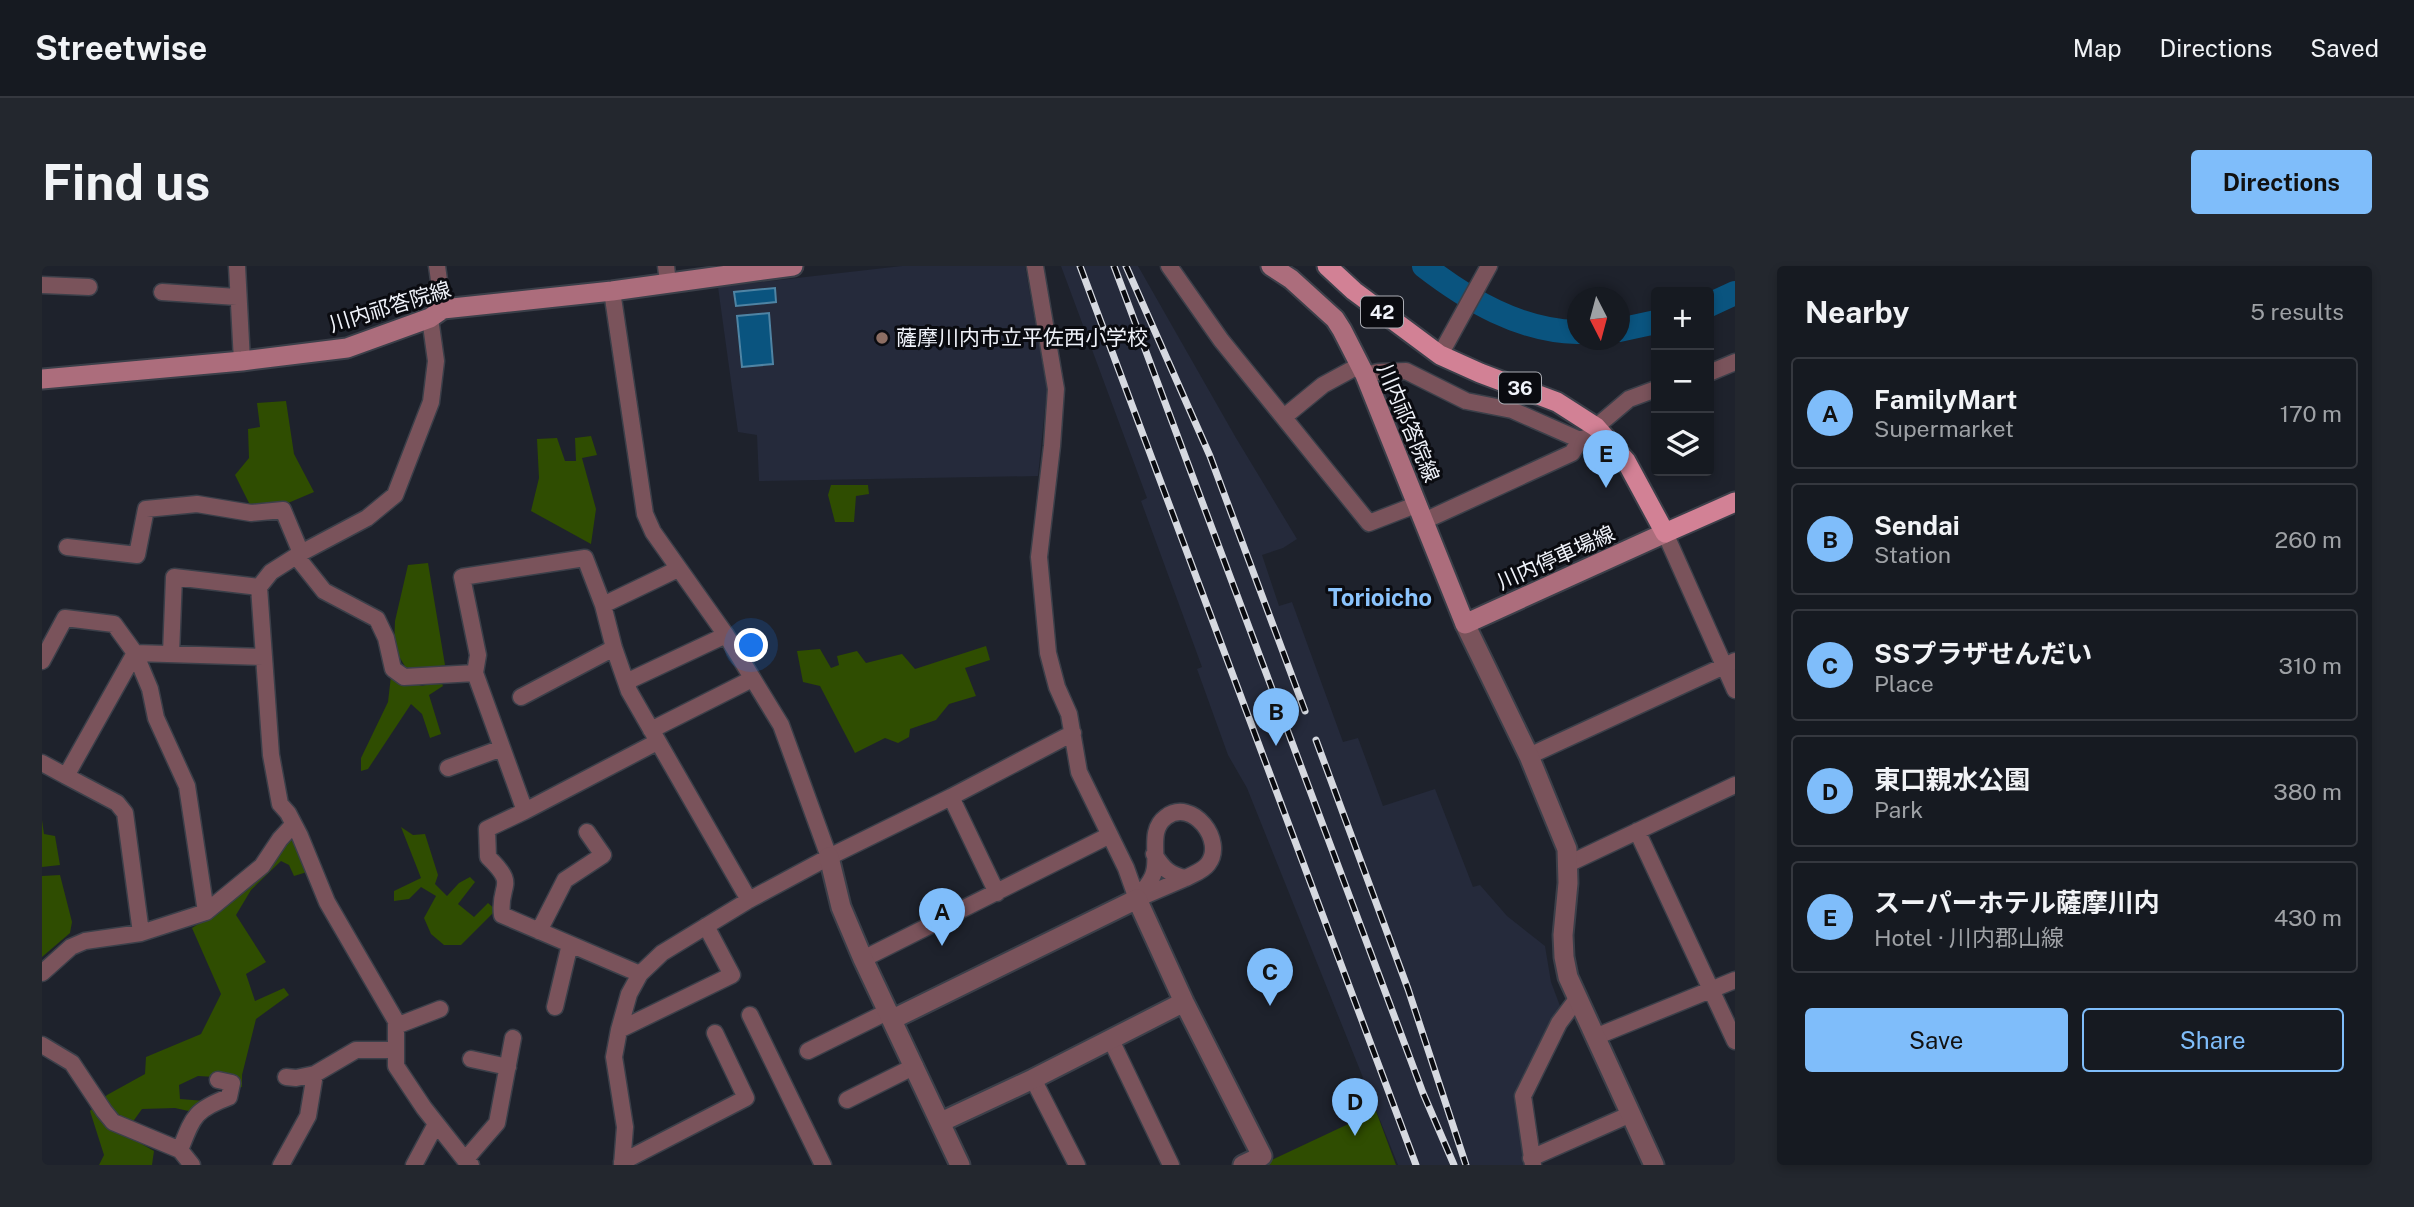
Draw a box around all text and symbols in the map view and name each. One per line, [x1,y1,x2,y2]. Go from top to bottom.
text: Streetwise [35,29,207,67]
text: Map [2073,34,2122,62]
text: Directions [2160,34,2272,62]
text: Saved [2310,34,2379,62]
button: Directions [2191,150,2372,214]
text: Find us [42,153,210,211]
street label: 川内祁答院線 [326,276,454,337]
north arrow [1567,287,1630,350]
map controls [1651,287,1714,476]
button: + [1651,287,1714,350]
text: Nearby [1805,294,1909,330]
road number: 42 [1361,296,1403,327]
text: 5 results [2250,298,2344,325]
place label: 薩摩川内市立平佐西小学校 [896,325,1148,350]
marker: 薩摩川内市立平佐西小学校 [874,330,890,346]
button: − [1651,350,1714,413]
street label: 川内祁答院線 [1372,360,1445,486]
road number: 36 [1499,372,1541,404]
text: FamilyMart [1874,384,2017,415]
text: A [1822,400,1838,427]
text: 170 m [2280,400,2342,427]
button: layers [1651,413,1714,476]
text: Supermarket [1874,415,2014,442]
pin: E [1583,430,1629,488]
text: Sendai [1874,510,1960,541]
street label: 川内停車場線 [1493,520,1618,595]
text: B [1822,526,1838,553]
text: 260 m [2275,526,2342,553]
text: Station [1874,541,1951,568]
district label: Torioicho [1328,583,1432,611]
your location [734,628,768,662]
text: SSプラザせんだい [1874,638,2092,669]
text: C [1822,652,1838,679]
text: 310 m [2279,652,2342,679]
text: Place [1874,670,1934,697]
pin: B [1253,688,1299,746]
text: 東口親水公園 [1874,764,2030,795]
text: D [1822,778,1838,805]
text: 380 m [2273,778,2342,805]
text: Park [1874,796,1923,823]
text: スーパーホテル薩摩川内 [1874,887,2160,918]
pin: A [919,888,965,946]
text: E [1823,904,1837,931]
text: 430 m [2274,904,2342,931]
text: Hotel · 川内郡山線 [1874,924,2064,951]
pin: C [1247,948,1293,1006]
button: Save [1805,1008,2068,1072]
button: Share [2082,1008,2344,1072]
pin: D [1332,1078,1378,1136]

